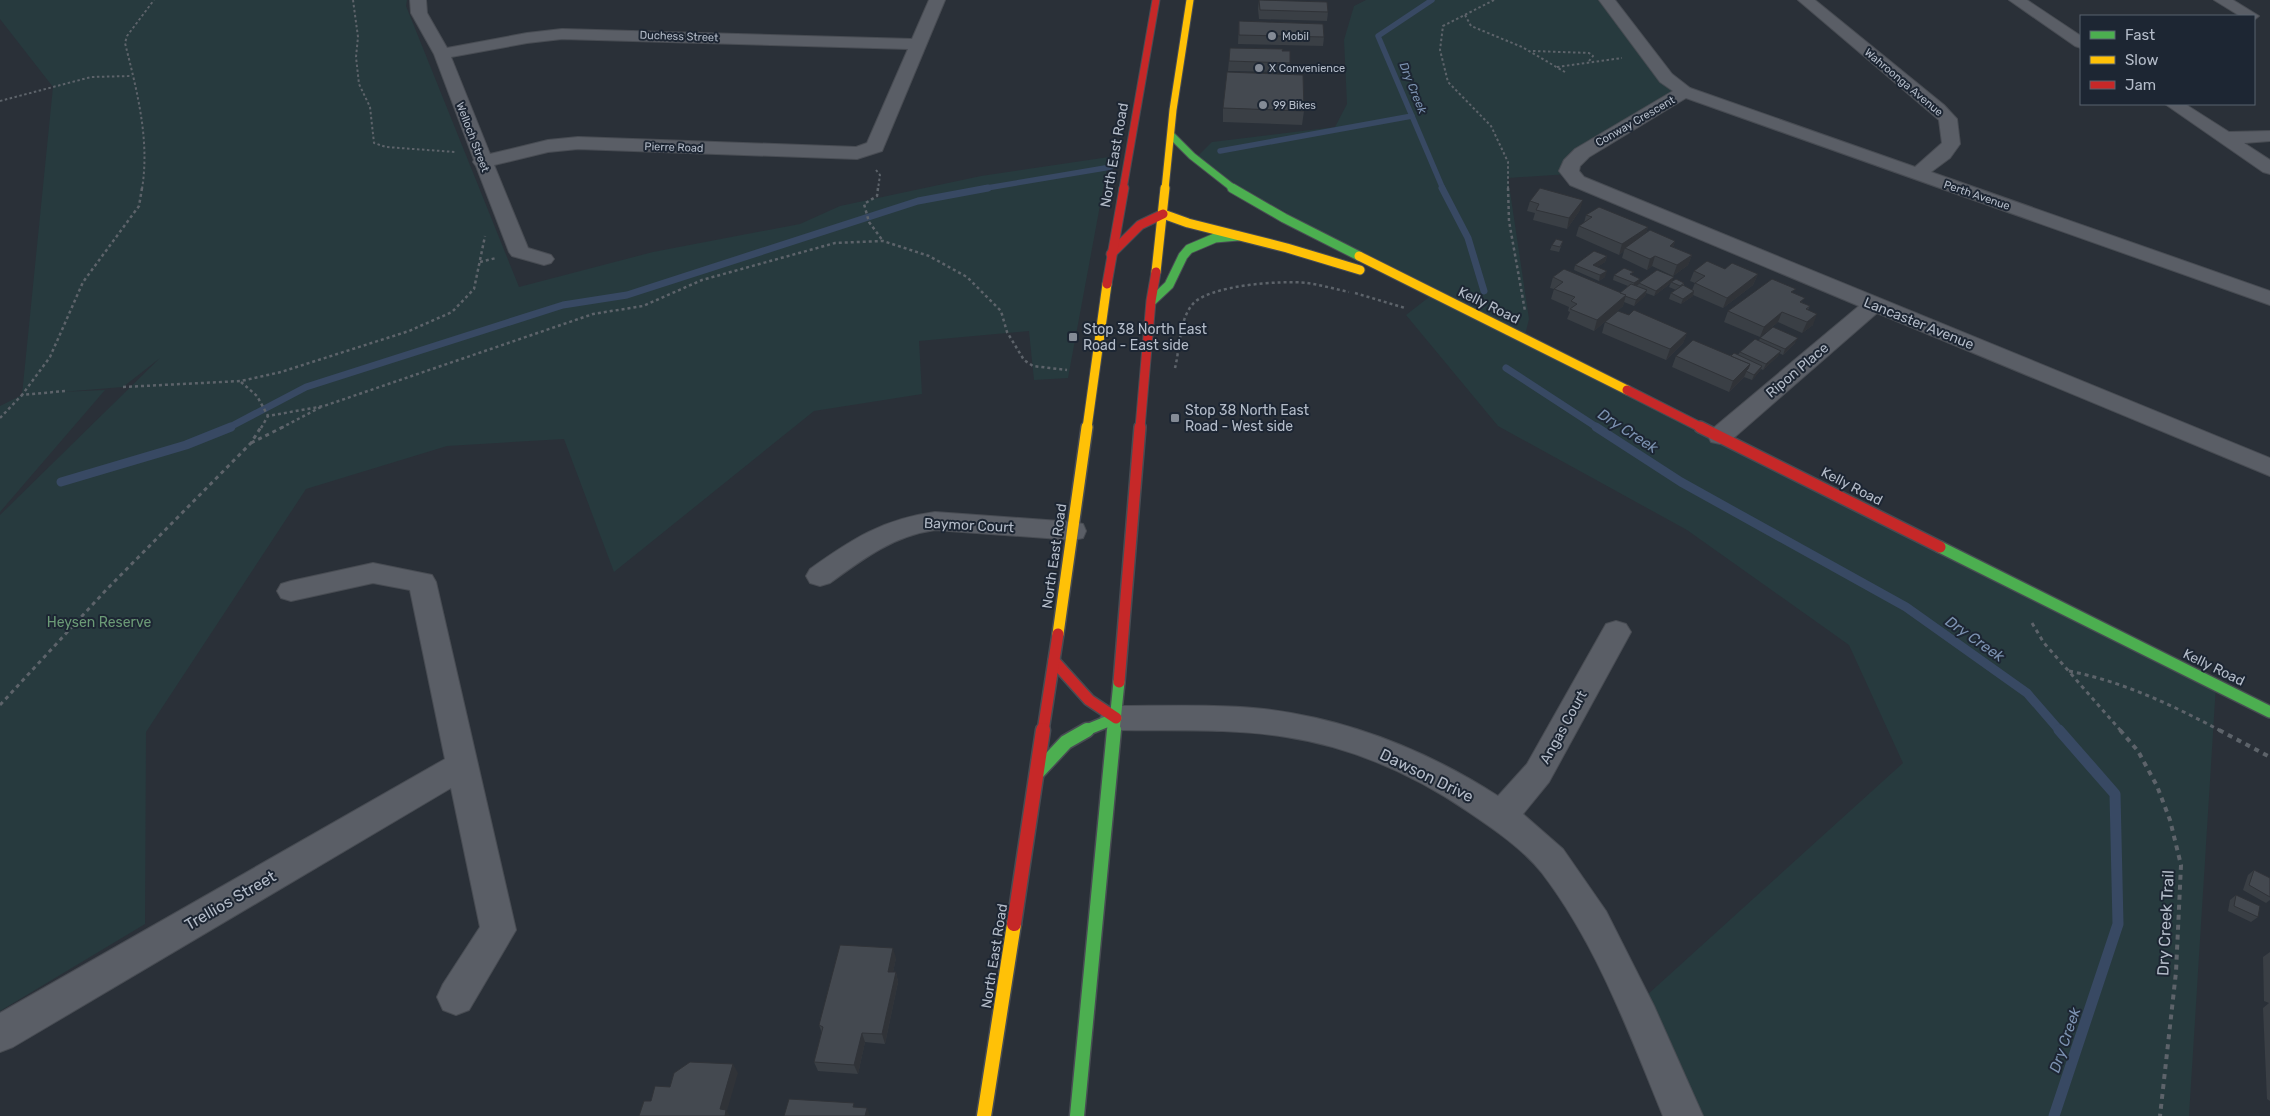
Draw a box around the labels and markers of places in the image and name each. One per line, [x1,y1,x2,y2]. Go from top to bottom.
marker: Mobil [1266,30,1278,42]
place label: Mobil [1282,30,1309,43]
marker: X Convenience [1253,62,1265,74]
place label: X Convenience [1269,62,1345,75]
marker: 99 Bikes [1257,99,1269,111]
place label: 99 Bikes [1273,99,1316,112]
place label: Stop 38 North East Road - East side [1083,321,1208,354]
marker: Stop 38 North East Road - East side [1067,331,1079,343]
place label: Stop 38 North East Road - West side [1185,402,1310,435]
marker: Stop 38 North East Road - West side [1169,412,1181,424]

